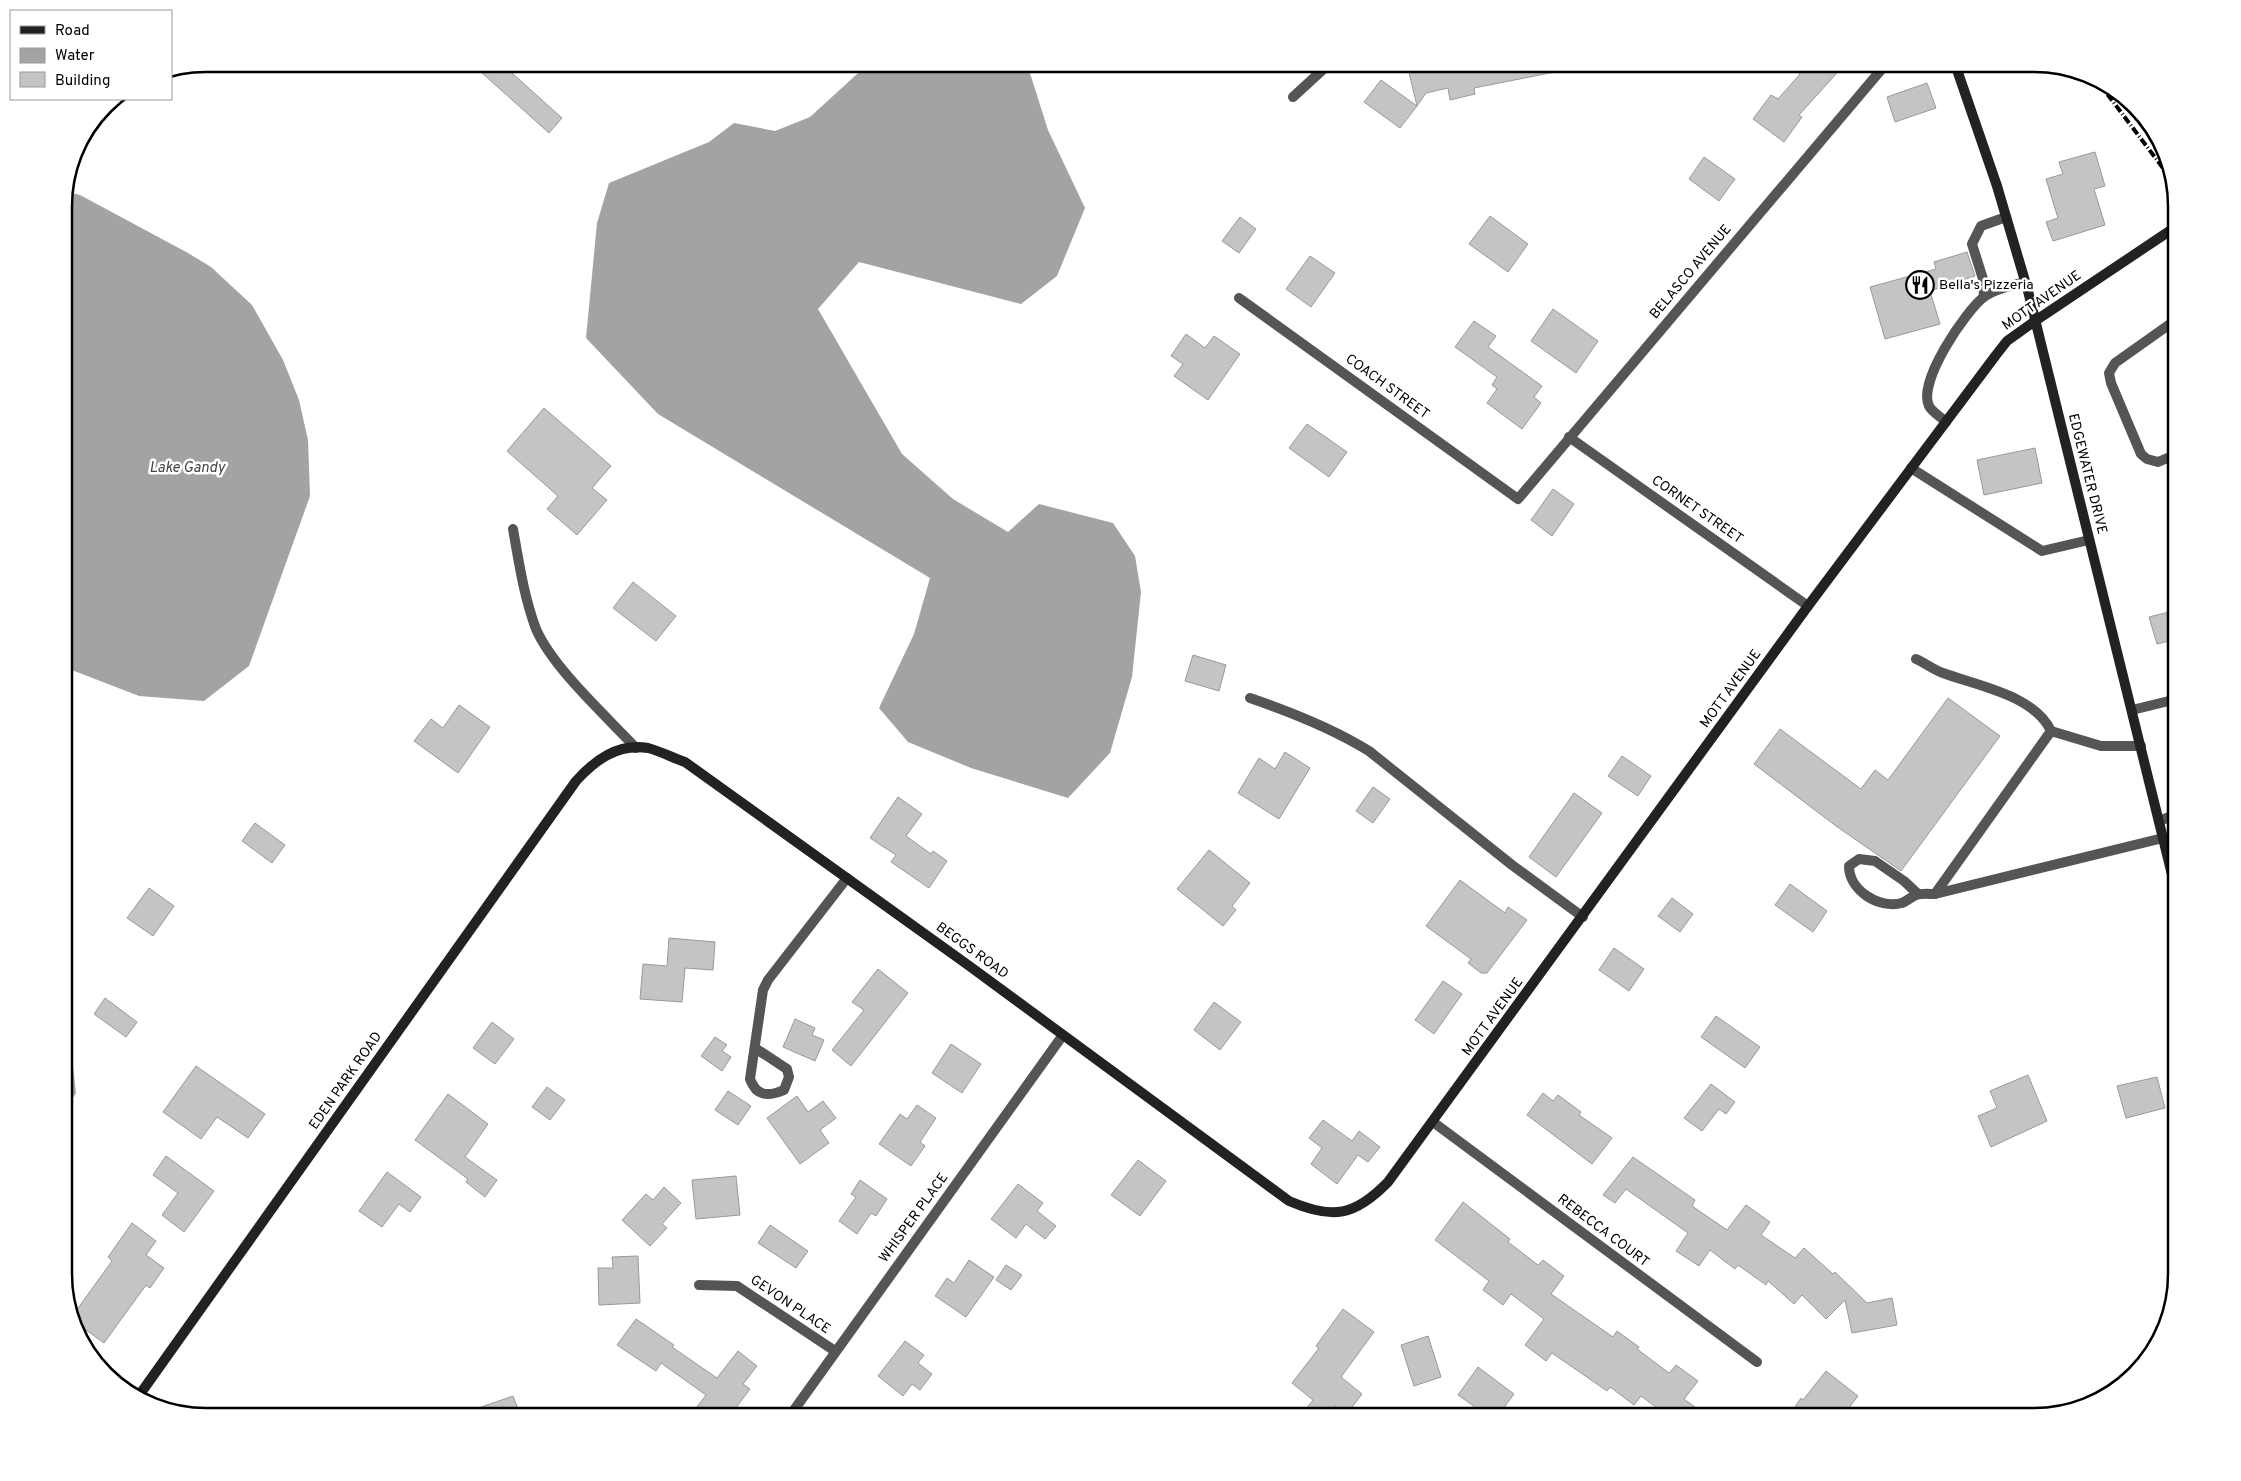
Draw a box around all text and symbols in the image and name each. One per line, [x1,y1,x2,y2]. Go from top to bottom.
legend [10,10,172,100]
text: Road [55,22,90,41]
text: Water [55,47,95,66]
text: Building [55,72,110,91]
street label: BELASCO AVENUE [1646,221,1736,323]
street label: MOTT AVENUE [1999,267,2085,335]
restaurant icon: Bella's Pizzeria [1905,270,1935,300]
place label: Bella's Pizzeria [1939,277,2034,294]
street label: COACH STREET [1342,351,1432,423]
street label: EDGEWATER DRIVE [2064,412,2110,536]
water label: Lake Gandy [149,459,226,478]
street label: CORNET STREET [1648,472,1746,548]
street label: MOTT AVENUE [1697,646,1765,732]
street label: BEGGS ROAD [932,919,1012,983]
street label: MOTT AVENUE [1459,974,1527,1060]
street label: EDEN PARK ROAD [306,1029,386,1133]
street label: WHISPER PLACE [876,1170,952,1266]
street label: REBECCA COURT [1554,1191,1652,1271]
street label: GEVON PLACE [747,1272,833,1338]

